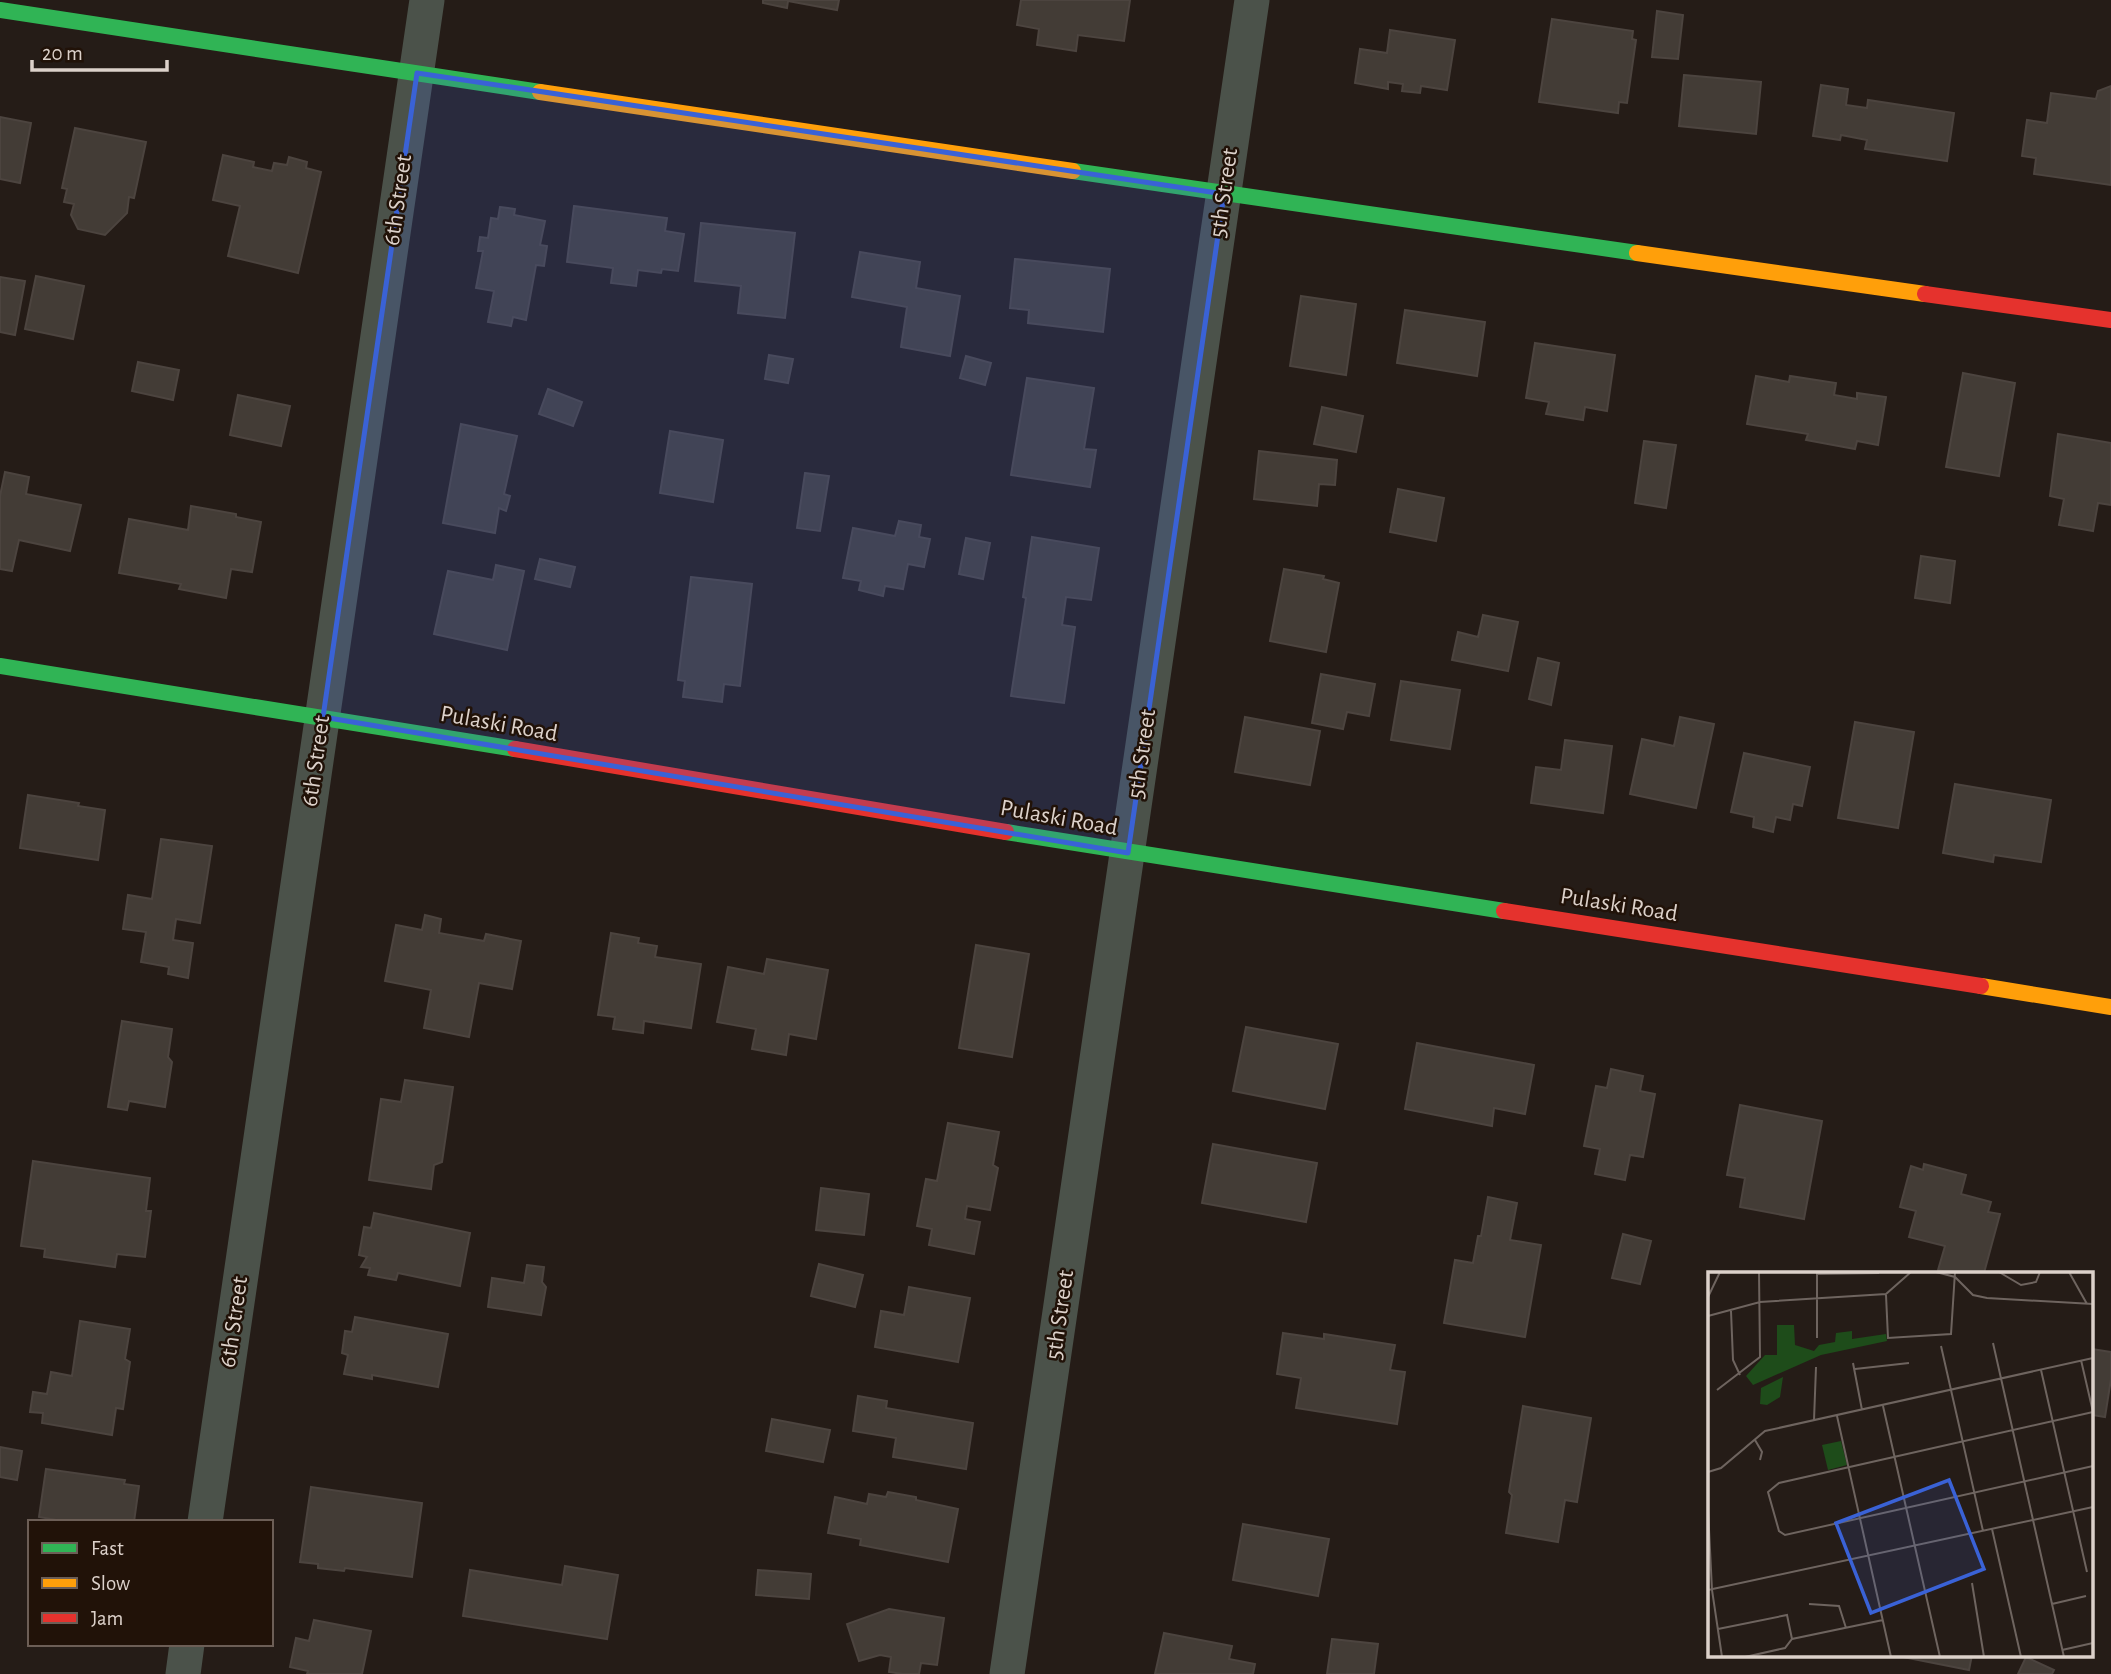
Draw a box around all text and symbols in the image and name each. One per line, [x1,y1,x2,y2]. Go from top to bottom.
scale bar [32,28,166,72]
text: 20 m [42,43,83,64]
street label: 5th Street [1206,146,1242,240]
street label: 6th Street [380,153,416,247]
street label: Pulaski Road [438,702,560,746]
street label: 5th Street [1124,707,1160,801]
street label: 6th Street [298,714,334,808]
street label: Pulaski Road [998,796,1120,840]
street label: Pulaski Road [1558,884,1680,926]
street label: 5th Street [1042,1268,1078,1362]
inset map [1708,1272,2094,1656]
street label: 6th Street [216,1275,252,1369]
legend [28,1520,273,1646]
text: Fast [91,1538,124,1559]
text: Slow [91,1573,130,1594]
text: Jam [91,1608,123,1629]

